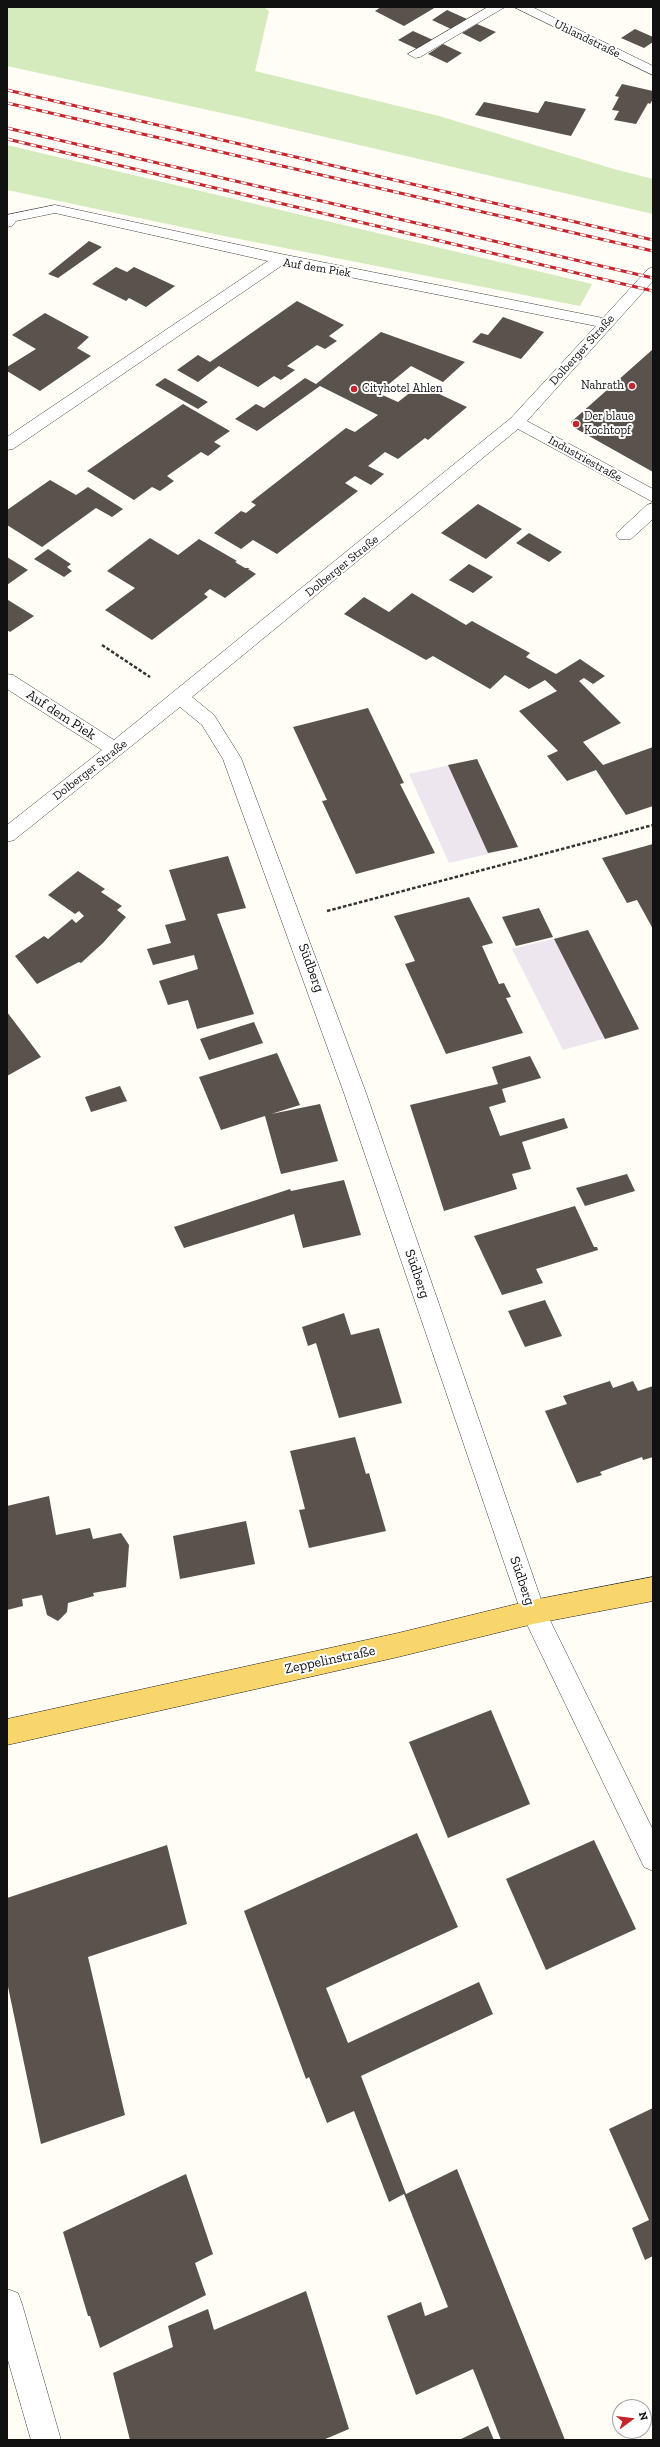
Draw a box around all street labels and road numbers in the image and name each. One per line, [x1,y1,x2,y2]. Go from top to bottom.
street label: Uhlandstraße [552,17,622,61]
street label: Auf dem Piek [282,256,352,280]
street label: Dolberger Straße [547,312,617,388]
street label: Industriestraße [546,433,624,485]
street label: Dolberger Straße [302,532,382,600]
street label: Auf dem Piek [23,686,99,744]
street label: Dolberger Straße [50,737,130,803]
street label: Südberg [294,941,328,995]
street label: Südberg [401,1247,433,1301]
street label: Südberg [506,1554,538,1608]
street label: Zeppelinstraße [283,1642,377,1678]

